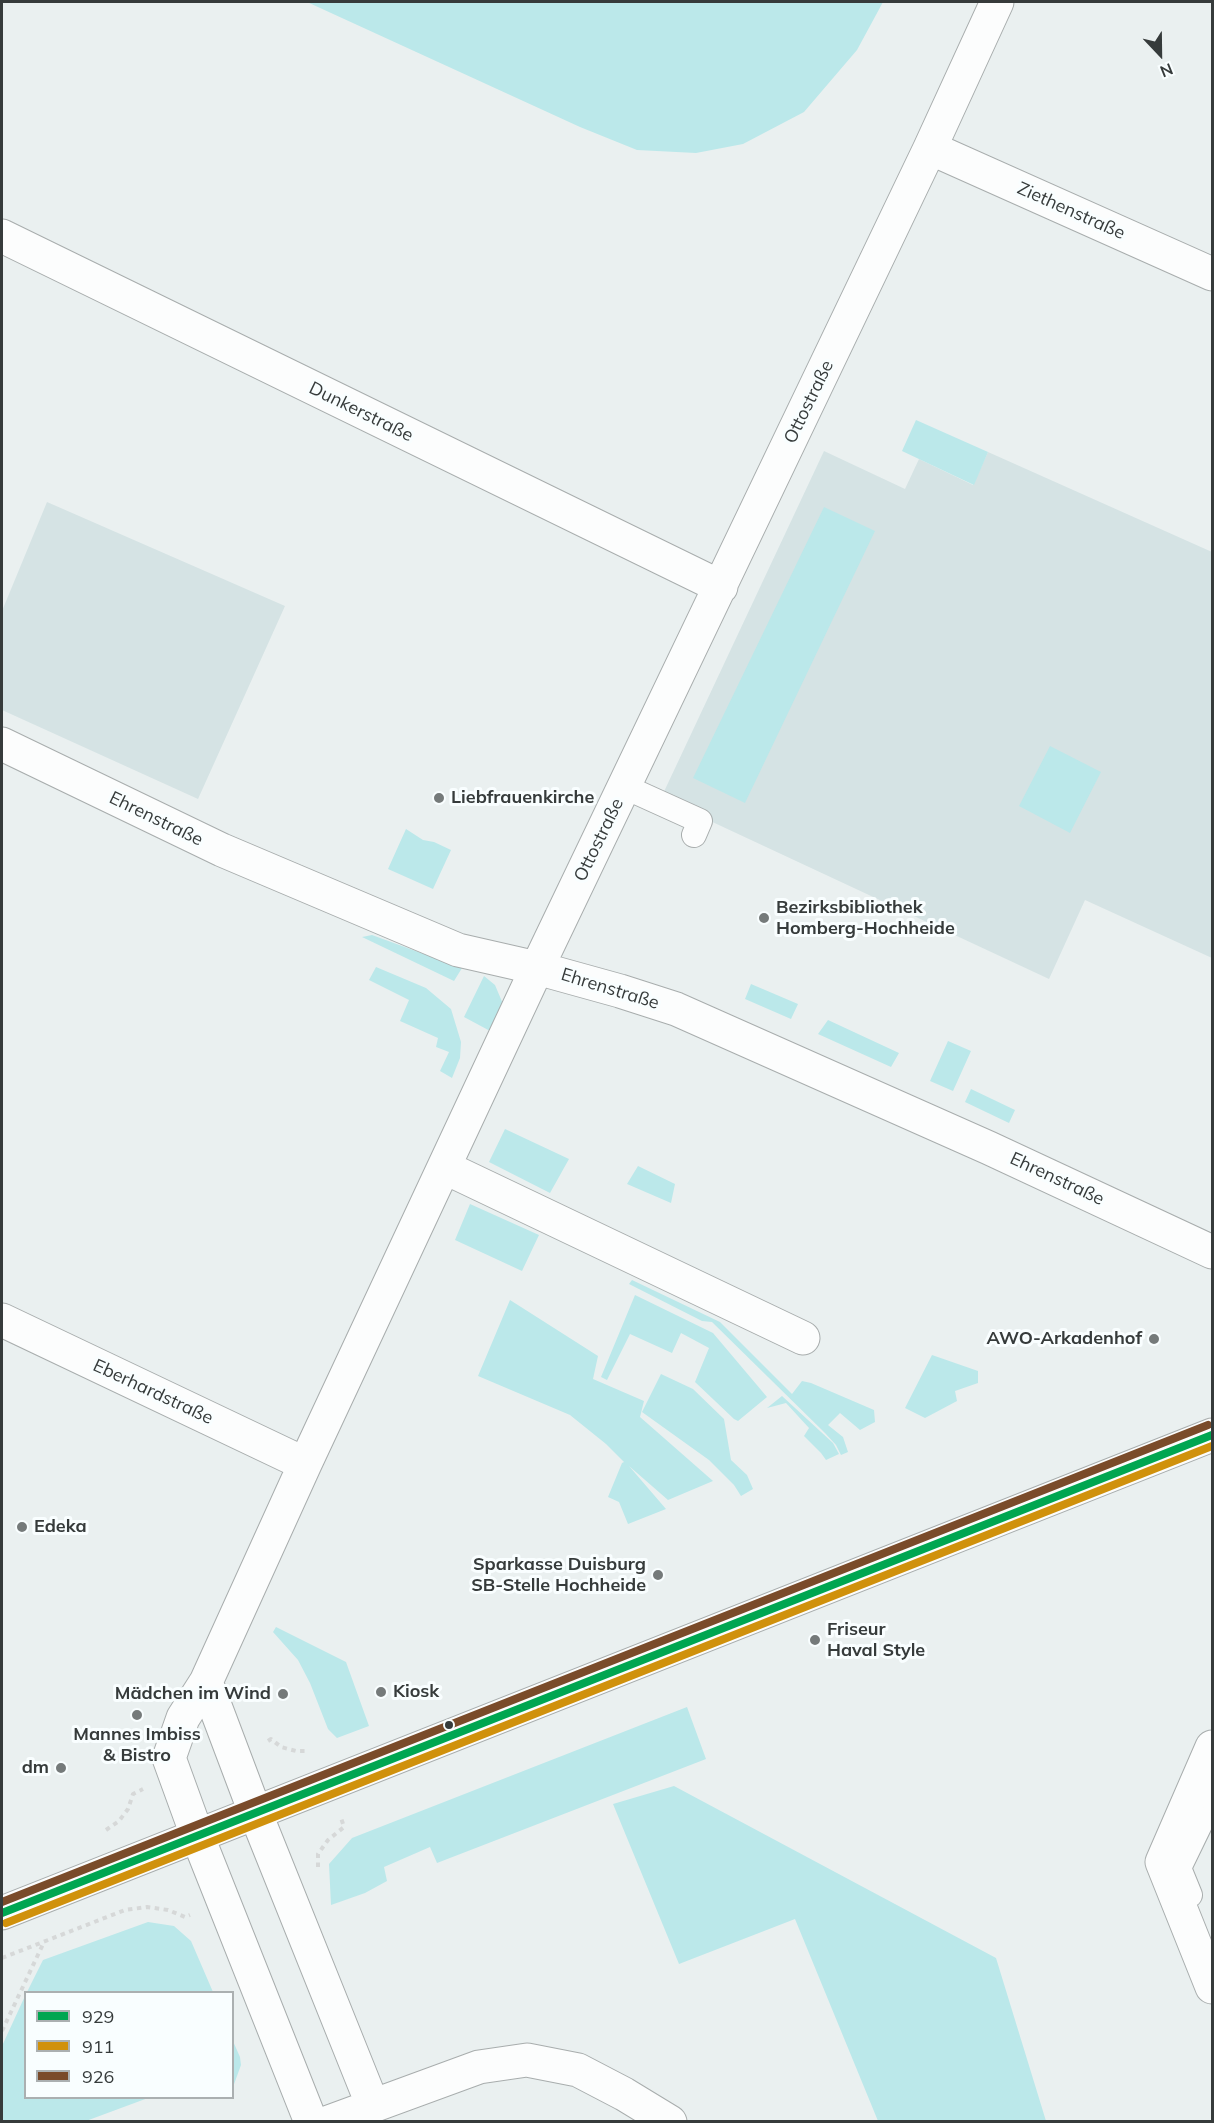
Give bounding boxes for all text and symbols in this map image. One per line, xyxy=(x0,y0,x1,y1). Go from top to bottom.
north arrow xyxy=(1130,24,1190,84)
text: N xyxy=(1157,59,1176,82)
street label: Ziethenstraße xyxy=(1014,178,1128,244)
street label: Ottostraße xyxy=(780,357,838,447)
street label: Dunkerstraße xyxy=(305,377,417,447)
street label: Ehrenstraße xyxy=(106,787,206,851)
place label: Liebfrauenkirche xyxy=(451,787,594,809)
marker: Liebfrauenkirche xyxy=(432,791,446,805)
street label: Ottostraße xyxy=(570,795,628,885)
place label: Bezirksbibliothek Homberg-Hochheide xyxy=(776,897,955,940)
marker: Bezirksbibliothek Homberg-Hochheide xyxy=(757,911,771,925)
street label: Ehrenstraße xyxy=(558,964,662,1014)
street label: Ehrenstraße xyxy=(1006,1148,1108,1210)
place label: AWO-Arkadenhof xyxy=(986,1328,1142,1350)
marker: AWO-Arkadenhof xyxy=(1147,1332,1161,1346)
street label: Eberhardstraße xyxy=(90,1355,216,1429)
place label: Edeka xyxy=(34,1516,87,1538)
marker: Edeka xyxy=(15,1520,29,1534)
place label: Sparkasse Duisburg SB-Stelle Hochheide xyxy=(471,1554,646,1596)
marker: Sparkasse Duisburg SB-Stelle Hochheide xyxy=(651,1568,665,1582)
place label: Friseur Haval Style xyxy=(827,1619,925,1662)
marker: Friseur Haval Style xyxy=(808,1633,822,1647)
place label: Kiosk xyxy=(393,1681,439,1703)
place label: Mädchen im Wind xyxy=(115,1683,271,1705)
marker: Kiosk xyxy=(374,1685,388,1699)
marker: Mädchen im Wind xyxy=(276,1687,290,1701)
marker: Mannes Imbiss & Bistro xyxy=(130,1708,144,1722)
unlabelled marker xyxy=(443,1719,455,1731)
place label: Mannes Imbiss & Bistro xyxy=(73,1724,201,1766)
place label: dm xyxy=(22,1757,49,1779)
marker: dm xyxy=(54,1761,68,1775)
legend xyxy=(24,1991,234,2099)
text: 929 xyxy=(82,2005,114,2028)
text: 911 xyxy=(82,2035,114,2058)
text: 926 xyxy=(82,2065,114,2088)

